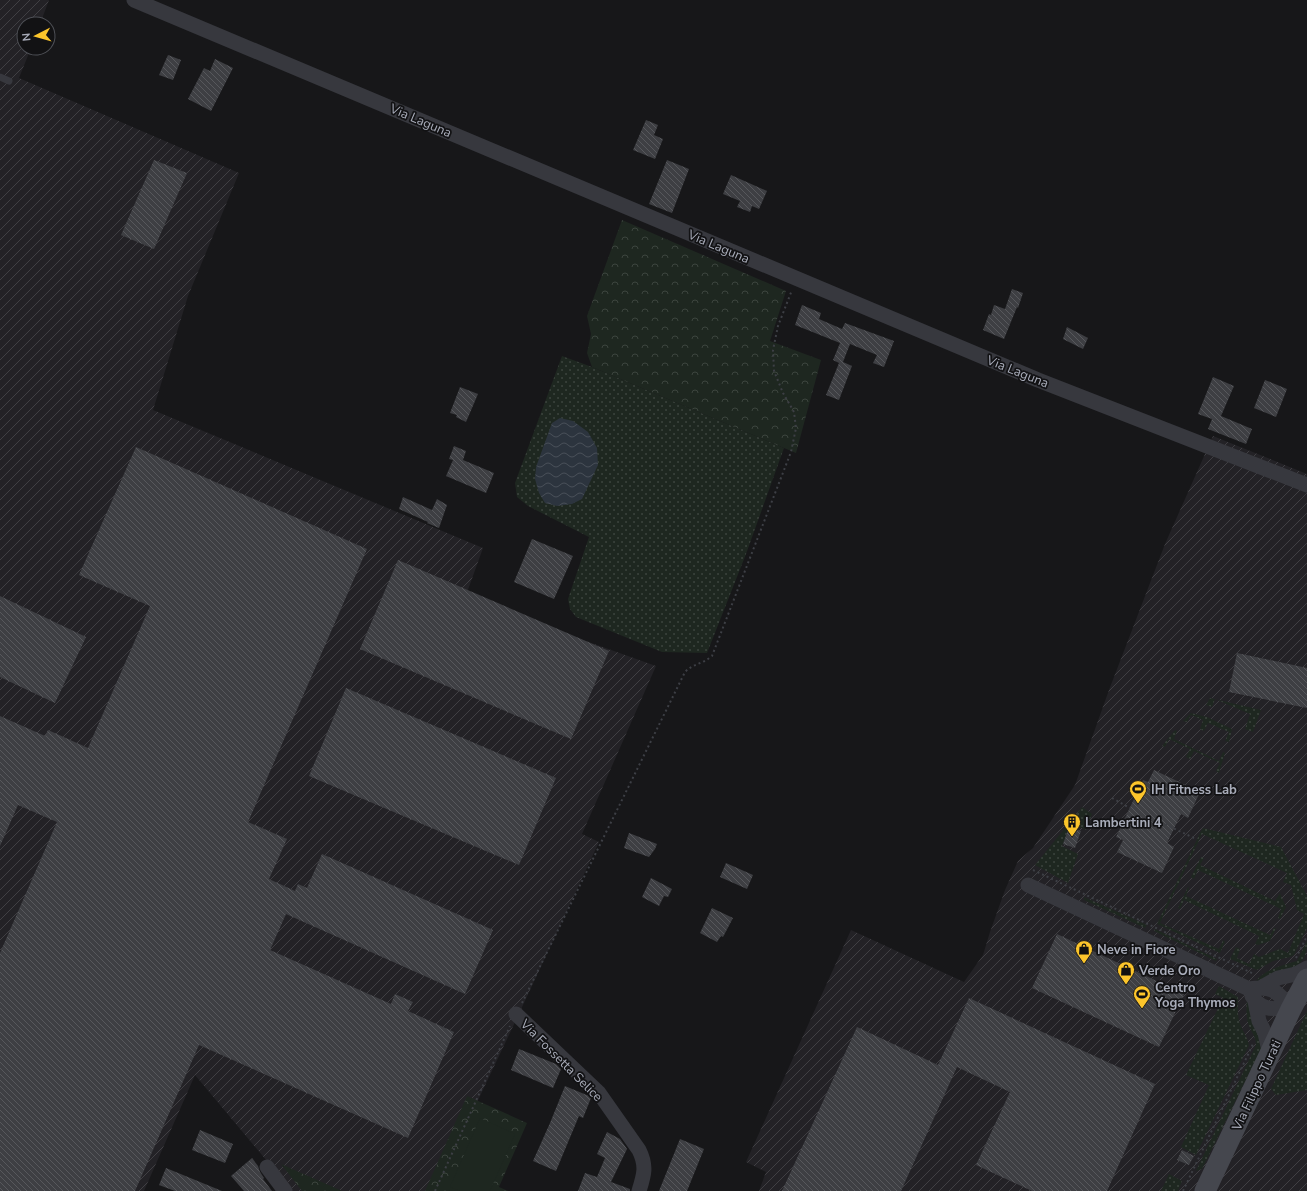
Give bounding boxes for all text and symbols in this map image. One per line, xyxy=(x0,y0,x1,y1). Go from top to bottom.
north arrow xyxy=(16,16,56,56)
text: N xyxy=(19,32,34,42)
street label: Via Laguna xyxy=(386,99,454,142)
street label: Via Laguna xyxy=(684,225,752,268)
street label: Via Laguna xyxy=(983,351,1051,393)
sports icon: IH Fitness Lab xyxy=(1128,779,1148,804)
place label: IH Fitness Lab xyxy=(1151,781,1237,799)
building icon: Lambertini 4 xyxy=(1062,812,1082,837)
place label: Lambertini 4 xyxy=(1085,814,1162,832)
shop icon: Neve in Fiore xyxy=(1074,939,1094,964)
place label: Neve in Fiore xyxy=(1097,941,1176,959)
shop icon: Verde Oro xyxy=(1116,960,1136,985)
place label: Verde Oro xyxy=(1138,962,1201,980)
place label: Centro Yoga Thymos xyxy=(1154,979,1236,1012)
sports icon: Centro Yoga Thymos xyxy=(1132,984,1152,1009)
street label: Via Fossetta Selice xyxy=(516,1015,606,1106)
street label: Via Filippo Turati xyxy=(1228,1037,1286,1135)

